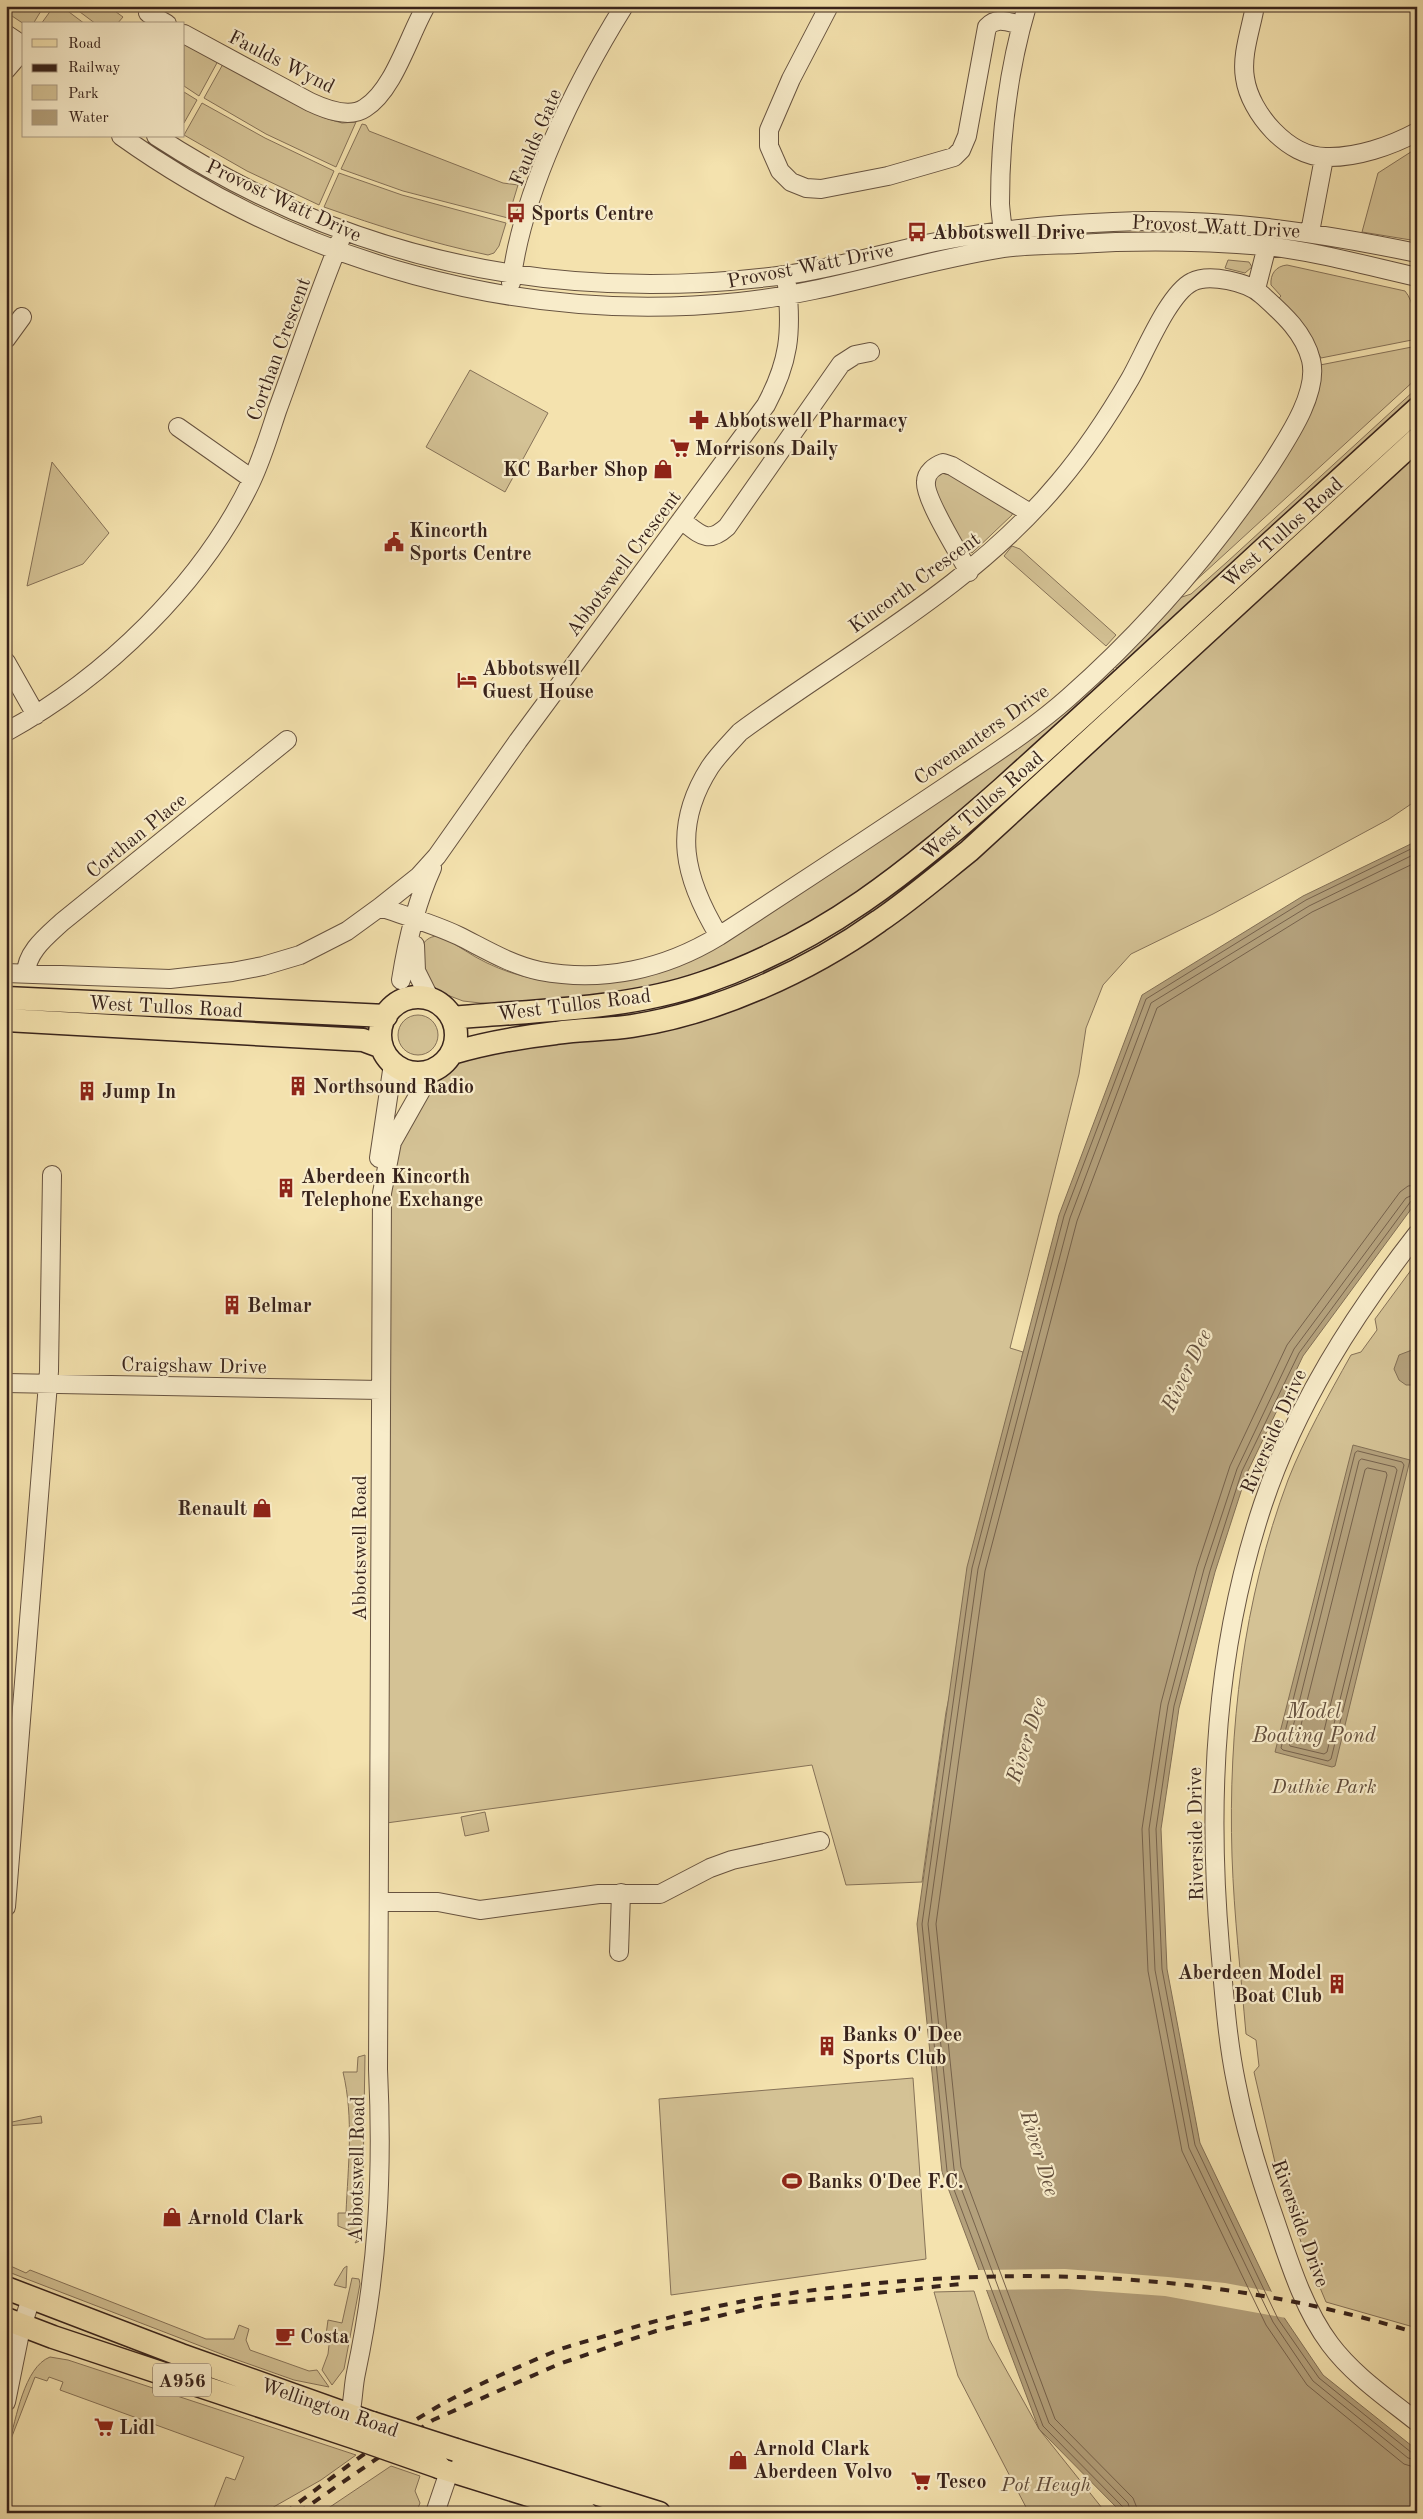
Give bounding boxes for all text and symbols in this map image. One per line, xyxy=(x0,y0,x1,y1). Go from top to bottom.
legend xyxy=(22,22,185,138)
street label: Faulds Wynd xyxy=(225,28,337,98)
text: Road xyxy=(68,37,102,52)
text: Railway xyxy=(68,61,121,76)
street label: Faulds Gate xyxy=(507,86,566,189)
text: Park xyxy=(68,87,99,102)
text: Water xyxy=(68,111,109,126)
street label: Provost Watt Drive xyxy=(202,157,364,247)
bus stop icon: Sports Centre xyxy=(505,202,527,224)
place label: Sports Centre xyxy=(531,205,654,225)
street label: Provost Watt Drive xyxy=(1131,214,1301,242)
bus stop icon: Abbotswell Drive xyxy=(906,221,928,243)
place label: Abbotswell Drive xyxy=(932,224,1085,244)
street label: Provost Watt Drive xyxy=(726,241,895,293)
street label: Corthan Crescent xyxy=(245,275,315,424)
pharmacy icon: Abbotswell Pharmacy xyxy=(688,409,710,431)
place label: Abbotswell Pharmacy xyxy=(714,412,908,432)
supermarket icon: Morrisons Daily xyxy=(669,437,691,459)
place label: Morrisons Daily xyxy=(695,440,839,460)
shop icon: KC Barber Shop xyxy=(652,458,674,480)
place label: KC Barber Shop xyxy=(503,461,648,481)
street label: West Tullos Road xyxy=(1219,474,1347,593)
street label: Abbotswell Crescent xyxy=(563,488,686,641)
place label: Kincorth Sports Centre xyxy=(409,522,532,565)
street label: Kincorth Crescent xyxy=(846,529,984,638)
public building icon: Kincorth Sports Centre xyxy=(383,531,405,553)
place label: Abbotswell Guest House xyxy=(482,660,594,703)
hotel icon: Abbotswell Guest House xyxy=(456,669,478,691)
street label: Covenanters Drive xyxy=(911,682,1053,790)
street label: West Tullos Road xyxy=(918,748,1048,865)
street label: Corthan Place xyxy=(83,790,191,883)
street label: West Tullos Road xyxy=(496,987,652,1025)
street label: West Tullos Road xyxy=(88,994,244,1022)
building icon: Northsound Radio xyxy=(287,1075,309,1097)
place label: Northsound Radio xyxy=(313,1078,474,1098)
building icon: Jump In xyxy=(76,1080,98,1102)
place label: Jump In xyxy=(102,1083,176,1103)
place label: Aberdeen Kincorth Telephone Exchange xyxy=(301,1168,483,1211)
building icon: Aberdeen Kincorth Telephone Exchange xyxy=(275,1177,297,1199)
building icon: Belmar xyxy=(221,1294,243,1316)
place label: Belmar xyxy=(247,1297,312,1317)
water label: River Dee xyxy=(1158,1326,1216,1416)
street label: Craigshaw Drive xyxy=(121,1356,267,1378)
street label: Riverside Drive xyxy=(1238,1366,1311,1497)
street label: Abbotswell Road xyxy=(351,1475,371,1621)
shop icon: Renault xyxy=(251,1497,273,1519)
place label: Renault xyxy=(177,1500,247,1520)
water label: River Dee xyxy=(1003,1695,1051,1787)
water label: Model Boating Pond xyxy=(1251,1702,1377,1747)
street label: Riverside Drive xyxy=(1186,1767,1208,1901)
park label: Duthie Park xyxy=(1271,1778,1377,1798)
place label: Aberdeen Model Boat Club xyxy=(1178,1964,1322,2007)
building icon: Aberdeen Model Boat Club xyxy=(1326,1973,1348,1995)
place label: Banks O' Dee Sports Club xyxy=(842,2026,962,2069)
building icon: Banks O' Dee Sports Club xyxy=(816,2035,838,2057)
street label: Abbotswell Road xyxy=(347,2096,369,2242)
water label: River Dee xyxy=(1015,2107,1062,2199)
street label: Riverside Drive xyxy=(1267,2157,1331,2290)
sports icon: Banks O'Dee F.C. xyxy=(781,2170,803,2192)
place label: Banks O'Dee F.C. xyxy=(807,2173,963,2193)
shop icon: Arnold Clark xyxy=(161,2206,183,2228)
place label: Arnold Clark xyxy=(187,2209,304,2229)
cafe icon: Costa xyxy=(274,2325,296,2347)
place label: Costa xyxy=(300,2328,349,2348)
road number: A956 xyxy=(153,2364,211,2396)
street label: Wellington Road xyxy=(258,2376,401,2442)
supermarket icon: Lidl xyxy=(93,2416,115,2438)
place label: Lidl xyxy=(119,2419,155,2439)
place label: Arnold Clark Aberdeen Volvo xyxy=(753,2440,892,2483)
shop icon: Arnold Clark Aberdeen Volvo xyxy=(727,2449,749,2471)
supermarket icon: Tesco xyxy=(910,2470,932,2492)
place label: Tesco xyxy=(936,2473,987,2493)
park label: Pot Heugh xyxy=(1000,2476,1091,2496)

